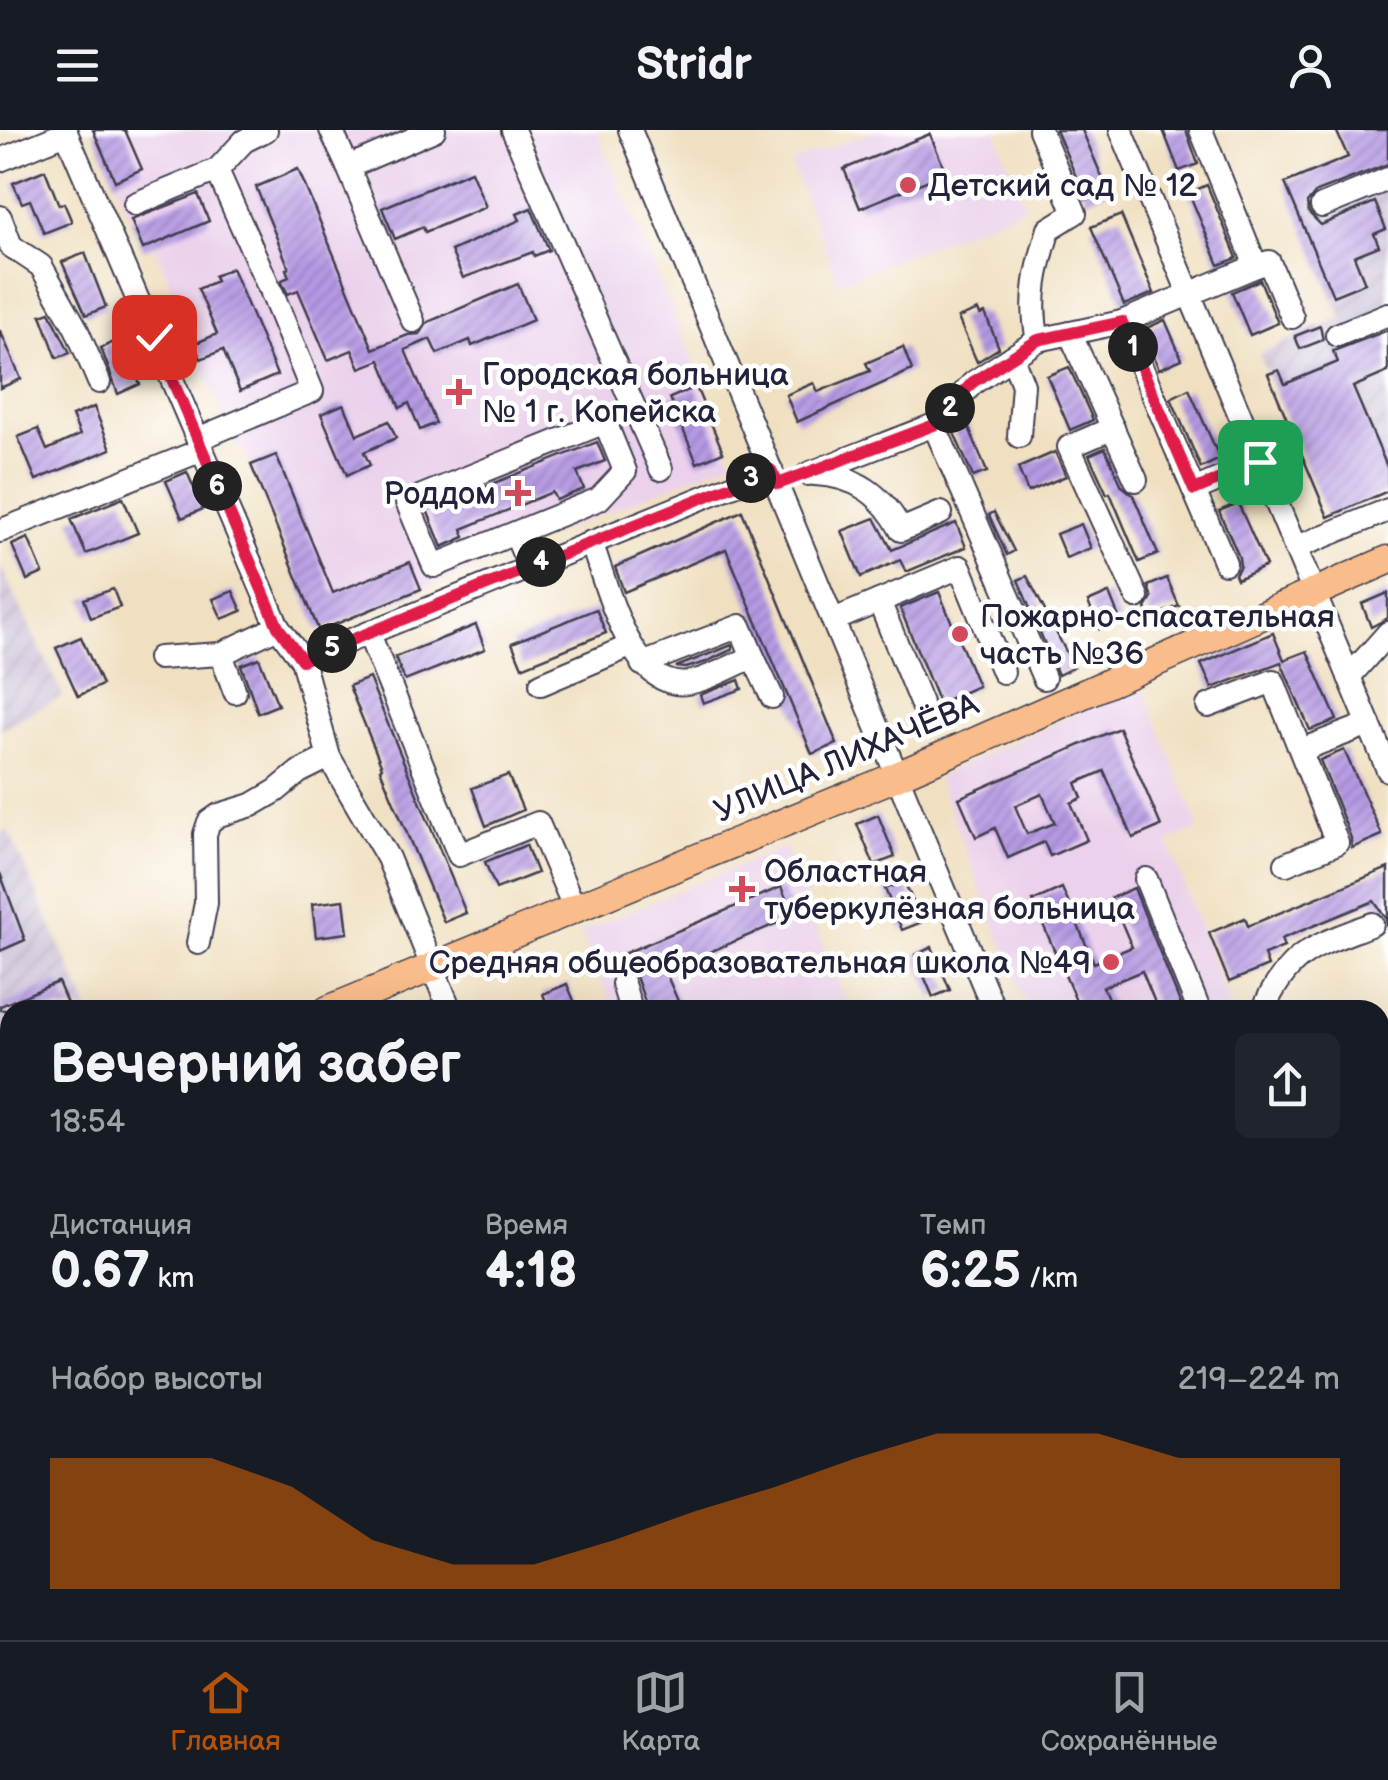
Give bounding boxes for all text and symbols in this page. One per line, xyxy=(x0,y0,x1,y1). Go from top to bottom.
icon: menu xyxy=(50,38,105,93)
text: Stridr xyxy=(636,38,752,93)
icon: person xyxy=(1283,38,1338,93)
place label: Детский сад № 12 xyxy=(928,167,1197,206)
marker: Детский сад № 12 xyxy=(897,174,919,196)
pin xyxy=(112,295,197,380)
icon: check xyxy=(127,310,182,365)
pin: 1 xyxy=(1108,322,1158,372)
text: 1 xyxy=(1127,330,1139,363)
place label: Городская больница № 1 г. Копейска xyxy=(482,356,789,432)
marker: Городская больница № 1 г. Копейска xyxy=(446,379,472,405)
pin: 2 xyxy=(925,383,975,433)
text: 2 xyxy=(942,391,958,424)
pin xyxy=(1218,420,1303,505)
icon: arrive xyxy=(1233,435,1288,490)
pin: 3 xyxy=(726,453,776,503)
pin: 6 xyxy=(192,461,242,511)
text: 3 xyxy=(743,461,759,494)
text: 6 xyxy=(209,469,225,502)
place label: Роддом xyxy=(383,475,496,514)
marker: Роддом xyxy=(505,480,531,506)
pin: 4 xyxy=(516,537,566,587)
text: 4 xyxy=(533,545,549,578)
place label: Пожарно-спасательная часть №36 xyxy=(980,598,1335,674)
pin: 5 xyxy=(307,623,357,673)
marker: Пожарно-спасательная часть №36 xyxy=(949,623,971,645)
text: 5 xyxy=(324,631,340,664)
street label: УЛИЦА ЛИХАЧЁВА xyxy=(709,685,985,832)
place label: Областная туберкулёзная больница xyxy=(764,853,1135,929)
marker: Областная туберкулёзная больница xyxy=(729,876,755,902)
place label: Средняя общеобразовательная школа №49 xyxy=(429,944,1091,983)
marker: Средняя общеобразовательная школа №49 xyxy=(1100,951,1122,973)
text: Вечерний забег xyxy=(50,1032,461,1099)
button: share xyxy=(1235,1033,1340,1138)
text: 18:54 xyxy=(50,1103,125,1142)
text: Дистанция xyxy=(50,1209,192,1242)
text: Время xyxy=(485,1209,568,1242)
text: Темп xyxy=(920,1209,987,1242)
text: 0.67 xyxy=(50,1242,150,1302)
text: 4:18 xyxy=(485,1242,578,1302)
text: 6:25 xyxy=(920,1242,1021,1302)
text: km xyxy=(150,1262,195,1295)
text: /km xyxy=(1021,1262,1078,1295)
text: Набор высоты xyxy=(50,1360,263,1399)
text: 219–224 m xyxy=(1178,1360,1340,1399)
tab: Главная xyxy=(170,1665,281,1758)
tab: Карта xyxy=(621,1665,700,1758)
tab: Сохранённые xyxy=(1041,1665,1218,1758)

